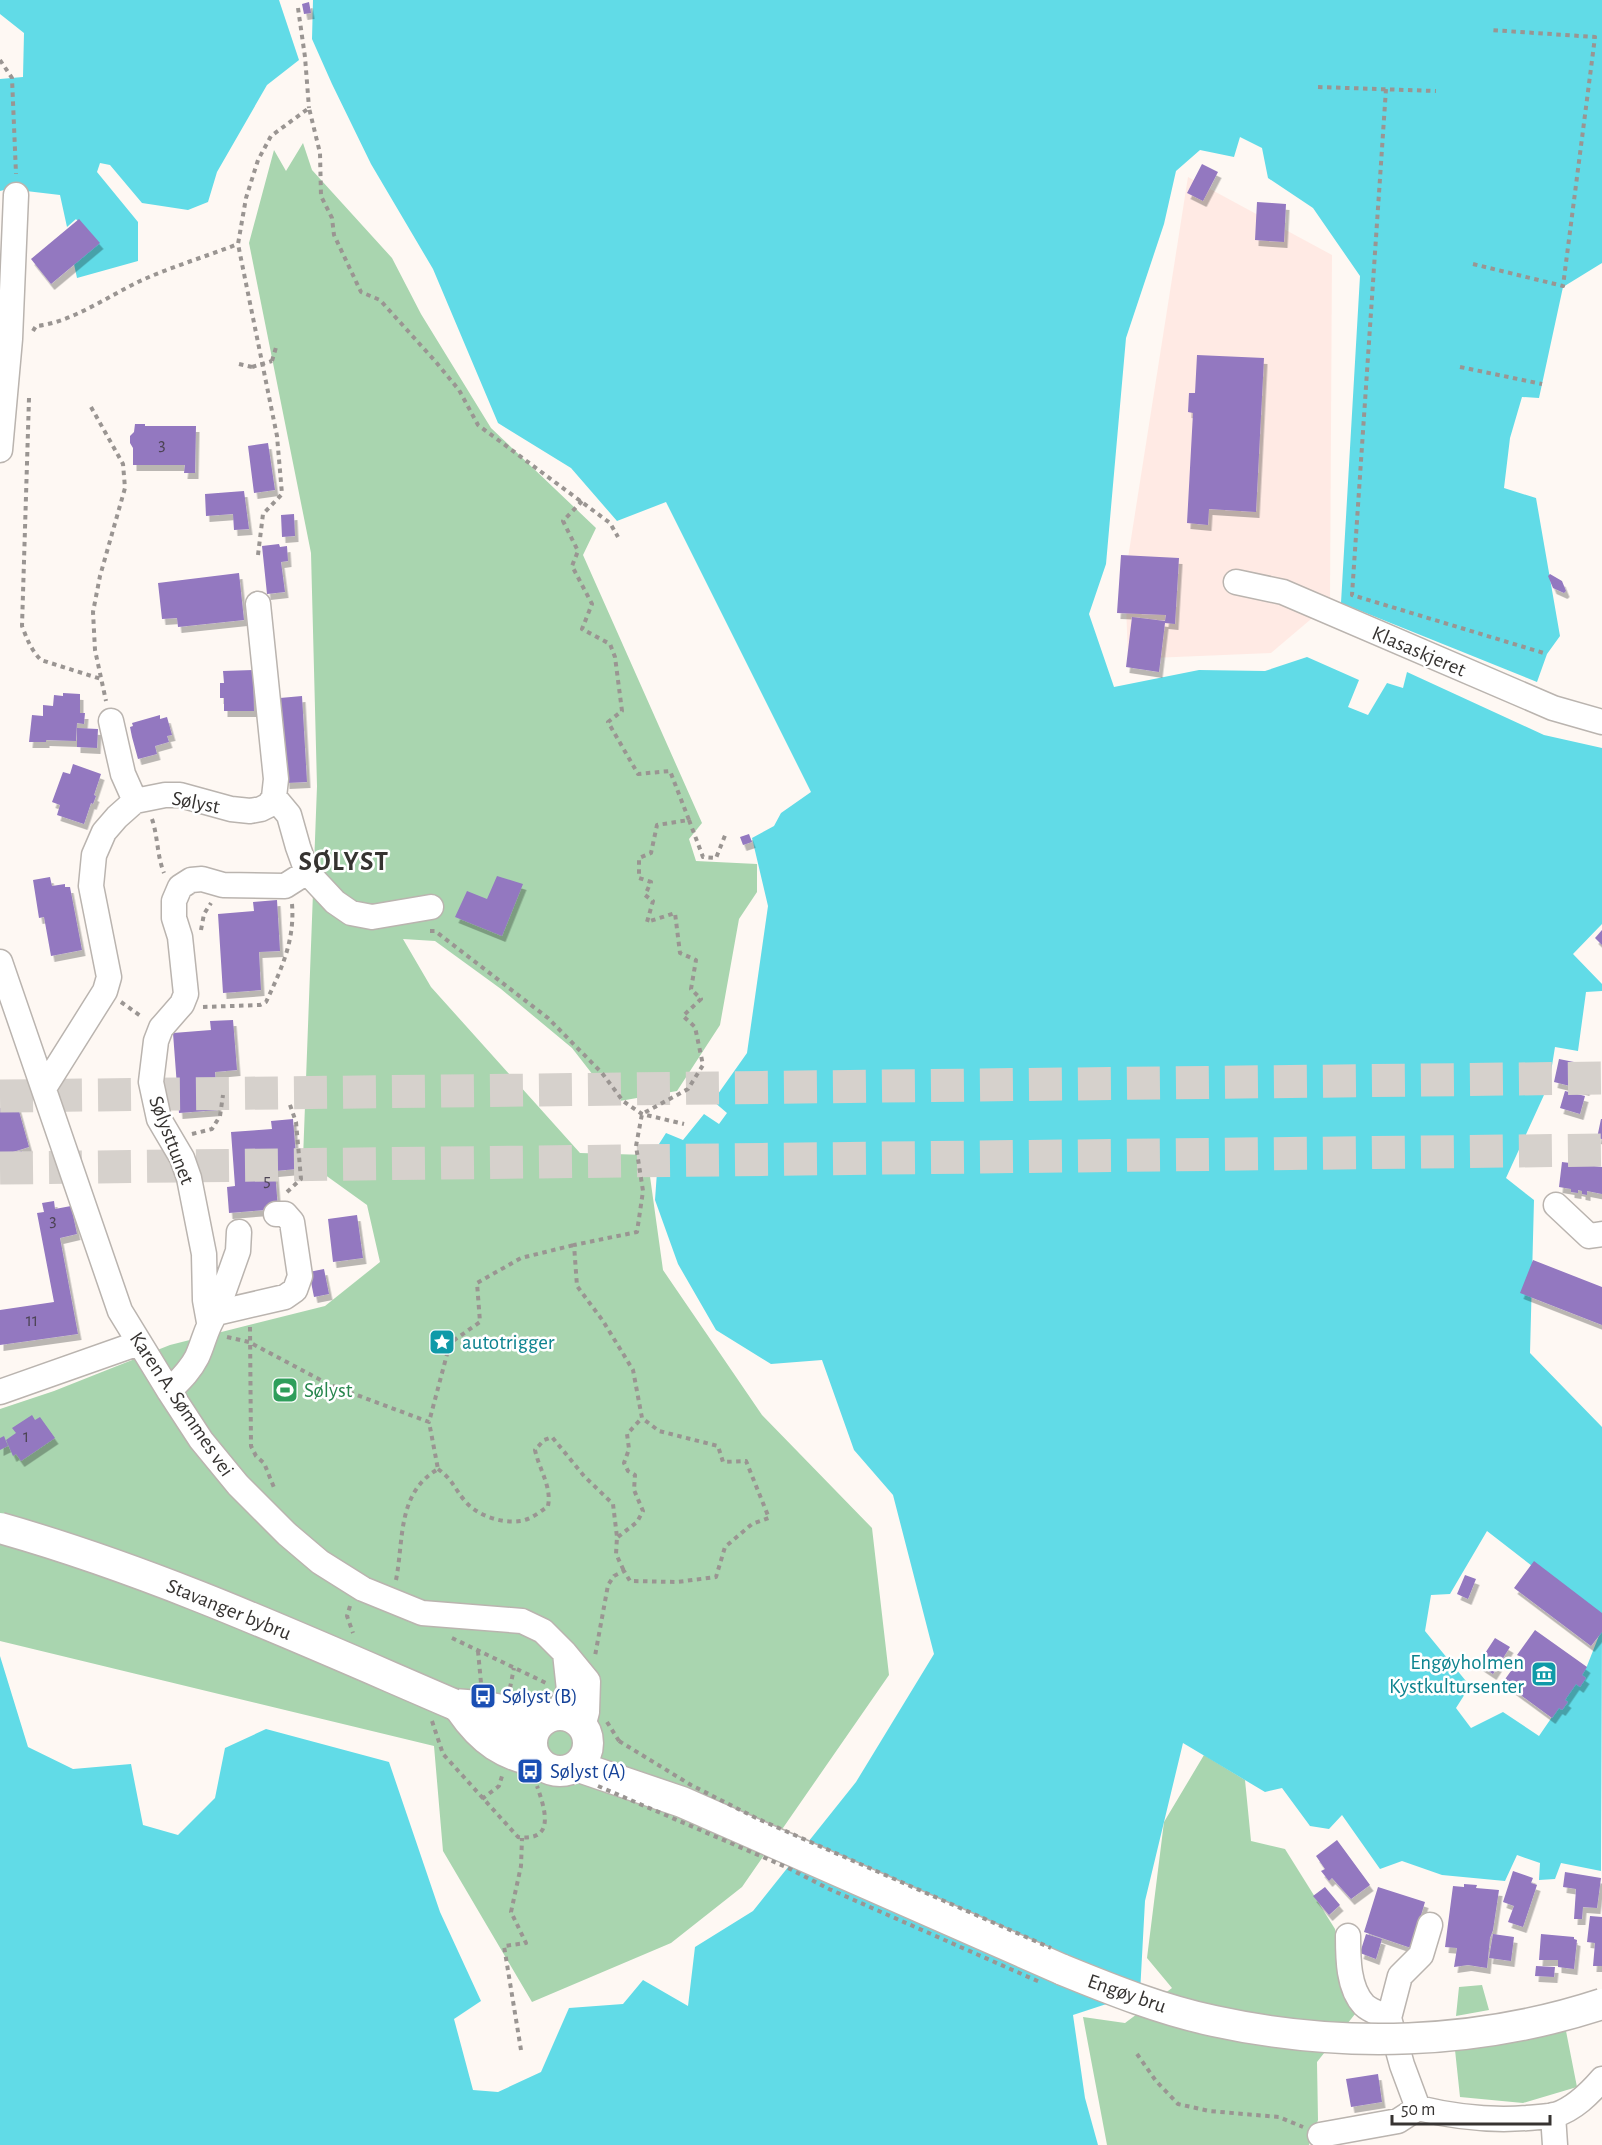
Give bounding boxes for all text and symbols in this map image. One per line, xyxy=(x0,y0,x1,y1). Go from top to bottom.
house number: 3 xyxy=(158,436,166,454)
street label: Klasaskjeret xyxy=(1369,622,1469,681)
street label: Sølyst xyxy=(170,788,222,817)
district label: SØLYST xyxy=(298,848,390,875)
street label: Sølysttunet xyxy=(145,1093,198,1188)
house number: 5 xyxy=(263,1172,271,1190)
house number: 3 xyxy=(49,1212,57,1230)
house number: 11 xyxy=(26,1312,38,1330)
place icon: autotrigger xyxy=(427,1327,457,1357)
street label: Karen A. Sømmes vei xyxy=(126,1328,238,1480)
place label: autotrigger xyxy=(462,1332,555,1353)
sports icon: Sølyst xyxy=(270,1375,300,1405)
place label: Sølyst xyxy=(304,1380,353,1401)
house number: 1 xyxy=(23,1428,29,1446)
street label: Stavanger bybru xyxy=(163,1575,294,1644)
place label: Engøyholmen Kystkultursenter xyxy=(1389,1652,1524,1697)
museum icon: Engøyholmen Kystkultursenter xyxy=(1529,1659,1559,1689)
bus stop icon: Sølyst (B) xyxy=(468,1681,498,1711)
place label: Sølyst (B) xyxy=(502,1686,578,1707)
bus stop icon: Sølyst (A) xyxy=(515,1756,545,1786)
place label: Sølyst (A) xyxy=(550,1761,626,1782)
street label: Engøy bru xyxy=(1085,1970,1169,2017)
scale bar xyxy=(1392,2088,1550,2126)
text: 50 m xyxy=(1401,2101,1435,2119)

